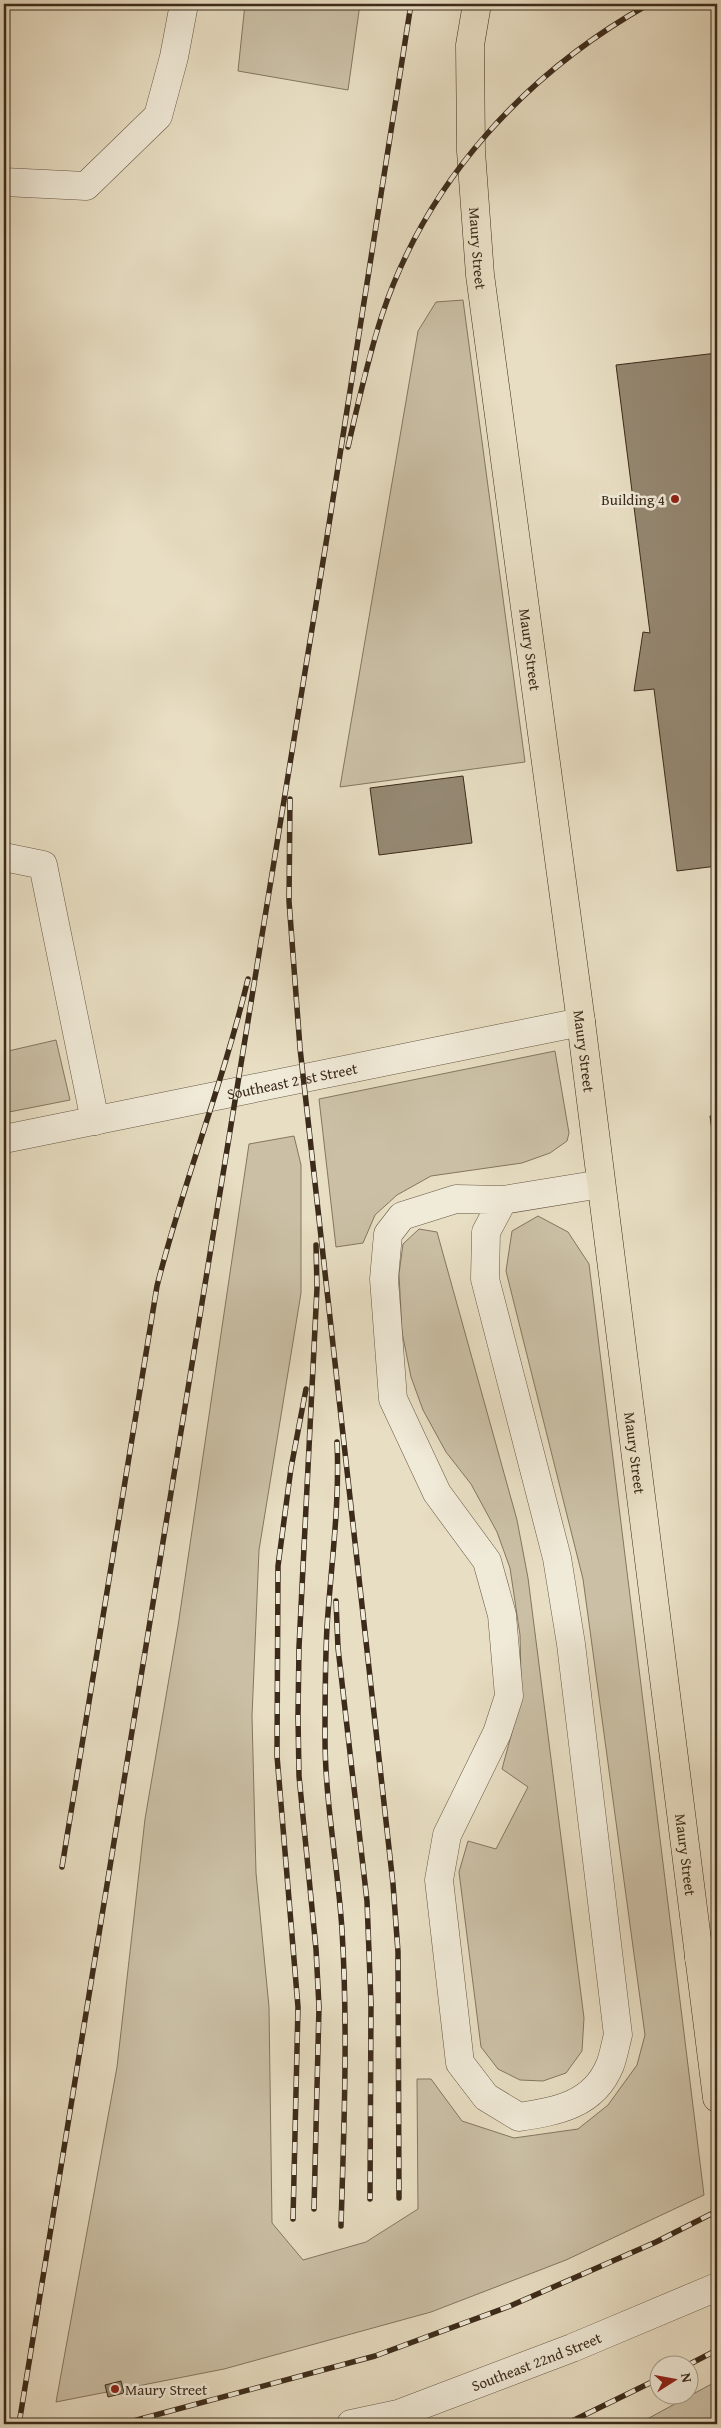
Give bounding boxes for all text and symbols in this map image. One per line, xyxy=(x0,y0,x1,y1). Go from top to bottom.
street label: Maury Street xyxy=(465,206,492,291)
place label: Building 4 xyxy=(601,489,665,510)
marker: Building 4 xyxy=(669,493,681,505)
street label: Maury Street xyxy=(515,607,547,693)
street label: Maury Street xyxy=(569,1009,600,1094)
street label: Southeast 21st Street xyxy=(225,1057,360,1104)
street label: Maury Street xyxy=(620,1411,651,1496)
street label: Maury Street xyxy=(671,1812,702,1898)
street label: Southeast 22nd Street xyxy=(468,2326,605,2396)
north arrow xyxy=(648,2356,698,2406)
text: N xyxy=(676,2371,698,2385)
place label: Maury Street xyxy=(125,2379,208,2400)
marker: Maury Street xyxy=(109,2383,121,2395)

